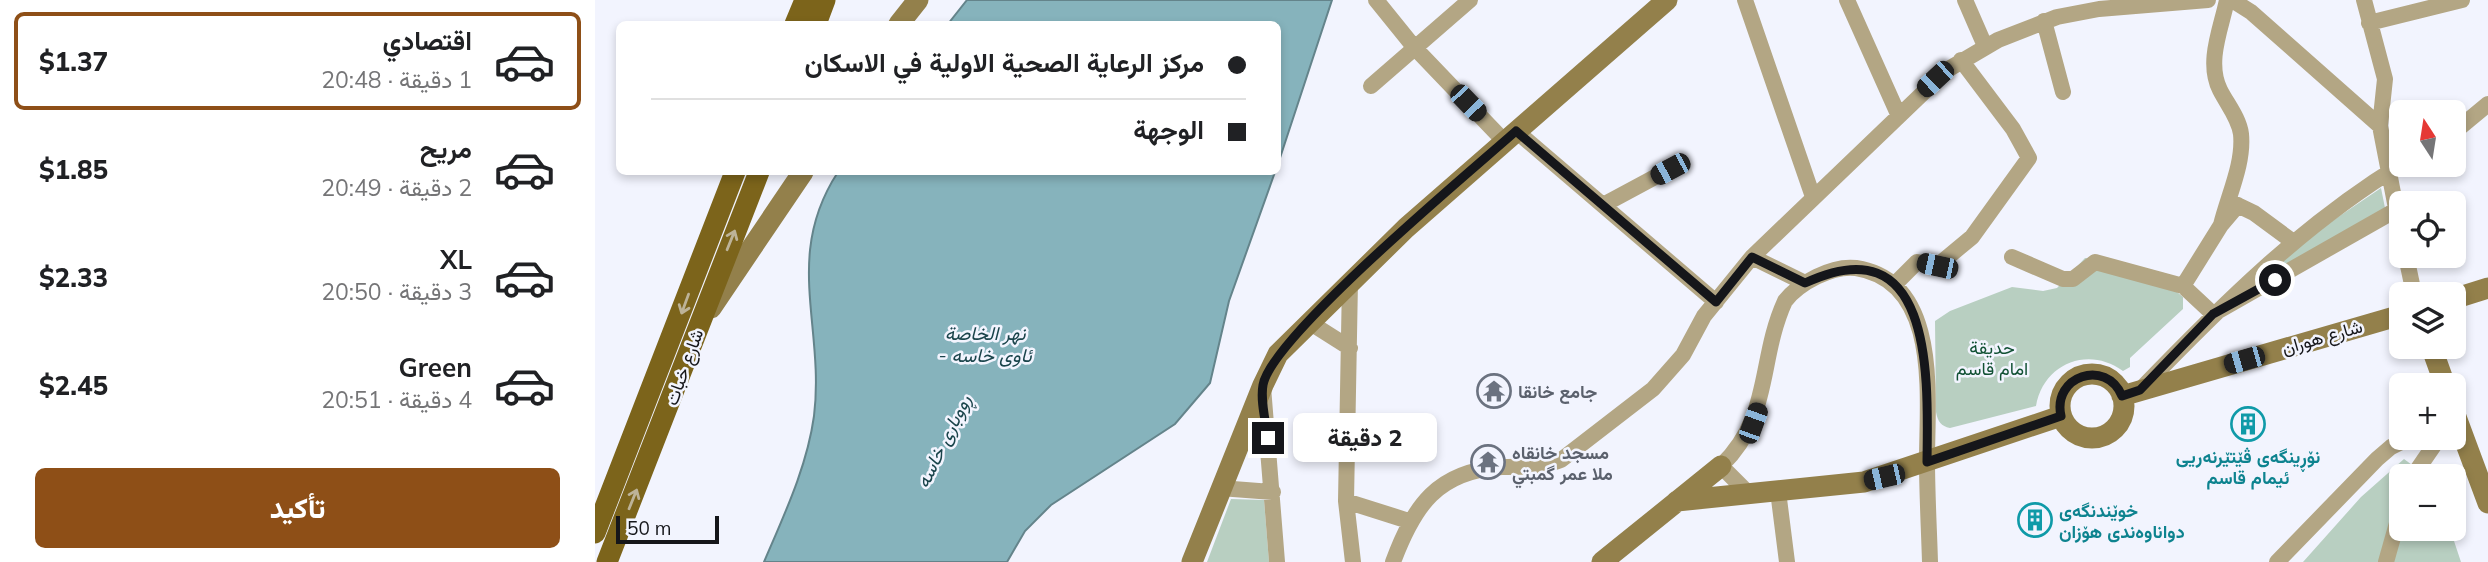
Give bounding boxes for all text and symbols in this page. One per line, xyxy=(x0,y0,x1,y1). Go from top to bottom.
text: اقتصادي xyxy=(383,24,472,57)
icon: car xyxy=(493,30,556,93)
text: $1.37 xyxy=(39,45,108,78)
text: مركز الرعاية الصحية الاولية في الاسكان xyxy=(804,46,1204,79)
car xyxy=(1913,57,1958,101)
text: 1 دقيقة · 20:48 xyxy=(321,65,472,94)
car xyxy=(1446,81,1491,125)
north arrow xyxy=(2389,100,2466,177)
map controls xyxy=(2389,100,2466,541)
text: الوجهة xyxy=(1133,113,1204,146)
text: مريح xyxy=(420,132,472,165)
icon: car xyxy=(493,138,556,201)
car xyxy=(1647,150,1694,188)
text: $1.85 xyxy=(39,153,108,186)
text: 2 دقيقة · 20:49 xyxy=(321,173,472,202)
button: locate xyxy=(2389,191,2466,268)
one-way arrow xyxy=(726,230,739,252)
text: XL xyxy=(440,243,472,276)
icon: car xyxy=(493,246,556,309)
car xyxy=(1915,251,1960,281)
text: $2.33 xyxy=(39,261,108,294)
route start xyxy=(2259,264,2291,296)
text: 3 دقيقة · 20:50 xyxy=(321,277,472,306)
button: layers xyxy=(2389,282,2466,359)
one-way arrow xyxy=(678,292,690,314)
street label: شارع هوران xyxy=(2279,315,2365,360)
water label: نهر الخاصة - ئاوی خاسە xyxy=(938,321,1034,367)
street label: شارع خبات xyxy=(660,326,709,409)
park label: حديقة امام قاسم xyxy=(1956,336,2028,381)
car xyxy=(2221,344,2268,376)
text: Green xyxy=(399,351,472,384)
icon: car xyxy=(493,354,556,417)
text: $2.45 xyxy=(39,369,108,402)
temple icon: جامع خانقا xyxy=(1475,372,1513,410)
button: + xyxy=(2389,373,2466,450)
place label: جامع خانقا xyxy=(1518,380,1597,404)
text: 4 دقيقة · 20:51 xyxy=(321,385,472,414)
water label: ڕووباری خاسە xyxy=(910,390,980,493)
car xyxy=(1736,400,1771,446)
building icon: نۆڕینگەی ڤێتێرنەریی ئیمام قاسم xyxy=(2229,405,2267,443)
callout: 2 دقيقة xyxy=(1293,414,1436,462)
route end xyxy=(1252,422,1284,454)
text: 2 دقيقة xyxy=(1328,423,1402,452)
place label: مسجد خانقاه ملا عمر گمبتي xyxy=(1512,441,1613,489)
temple icon: مسجد خانقاه ملا عمر گمبتي xyxy=(1469,443,1507,481)
place label: نۆڕینگەی ڤێتێرنەریی ئیمام قاسم xyxy=(2176,445,2320,490)
car xyxy=(1862,462,1907,492)
button: − xyxy=(2389,464,2466,541)
button: تأكيد xyxy=(35,468,560,548)
one-way arrow xyxy=(627,488,640,510)
place label: خوێندنگەی دواناوەندی هۆزان xyxy=(2059,499,2185,543)
building icon: خوێندنگەی دواناوەندی هۆزان xyxy=(2016,501,2054,539)
scale bar xyxy=(616,513,719,545)
text: 50 m xyxy=(627,516,671,540)

